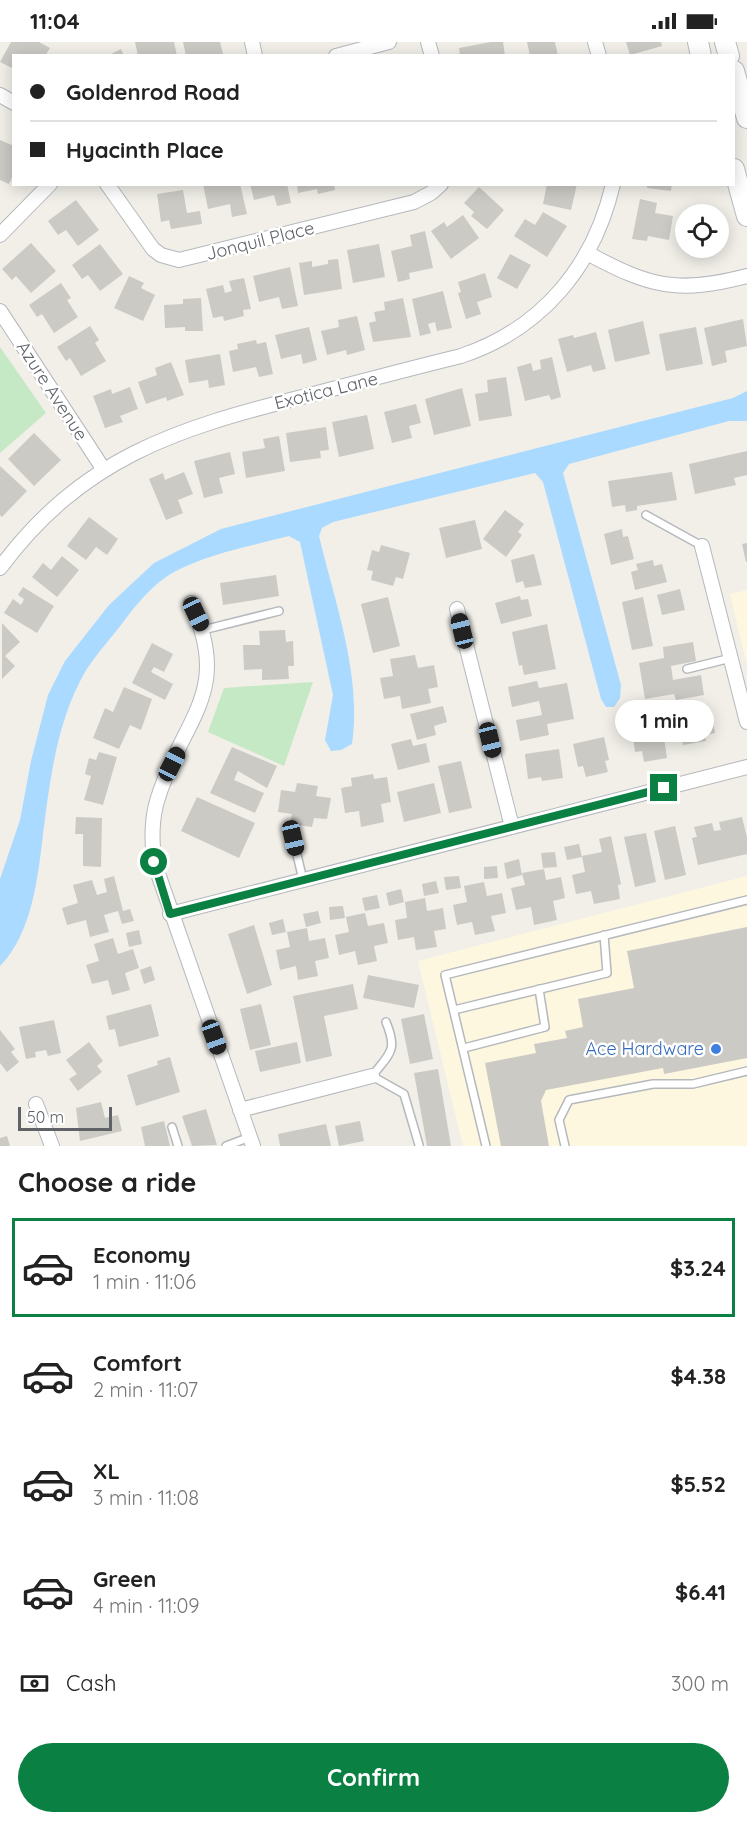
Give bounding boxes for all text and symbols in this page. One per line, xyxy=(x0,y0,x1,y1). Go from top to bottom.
text: 11:04 xyxy=(30,7,80,35)
text: Goldenrod Road xyxy=(66,78,240,106)
text: Hyacinth Place xyxy=(66,136,224,164)
map controls xyxy=(675,204,729,258)
button: locate xyxy=(675,204,729,258)
street label: Jonquil Place xyxy=(203,216,316,265)
street label: Azure Avenue xyxy=(12,337,93,445)
street label: Exotica Lane xyxy=(272,367,380,414)
car xyxy=(180,594,212,634)
car xyxy=(449,611,475,651)
callout: 1 min xyxy=(614,701,714,743)
text: 1 min xyxy=(640,708,689,733)
car xyxy=(477,720,503,760)
car xyxy=(156,744,188,784)
route end xyxy=(650,774,677,801)
car xyxy=(280,818,306,858)
route start xyxy=(140,848,167,875)
car xyxy=(199,1017,229,1057)
place label: Ace Hardware xyxy=(585,1037,704,1060)
marker: Ace Hardware xyxy=(709,1042,723,1056)
scale bar xyxy=(18,1104,112,1132)
text: 50 m xyxy=(27,1107,64,1127)
text: Choose a ride xyxy=(18,1165,196,1199)
icon: car xyxy=(21,1241,75,1295)
text: Economy xyxy=(93,1241,191,1269)
text: $3.24 xyxy=(670,1254,726,1282)
text: 1 min · 11:06 xyxy=(93,1269,196,1294)
icon: car xyxy=(21,1349,75,1403)
text: Comfort xyxy=(93,1349,182,1377)
text: $4.38 xyxy=(671,1362,726,1390)
text: 2 min · 11:07 xyxy=(93,1377,198,1402)
icon: car xyxy=(21,1457,75,1511)
text: XL xyxy=(93,1457,120,1485)
text: $5.52 xyxy=(670,1470,726,1498)
text: 3 min · 11:08 xyxy=(93,1485,199,1510)
icon: car xyxy=(21,1565,75,1619)
text: Green xyxy=(93,1565,156,1593)
text: $6.41 xyxy=(675,1578,726,1606)
text: 4 min · 11:09 xyxy=(93,1593,200,1618)
icon: cash xyxy=(18,1667,51,1700)
text: Cash xyxy=(66,1669,117,1697)
text: 300 m xyxy=(671,1671,729,1696)
button: Confirm xyxy=(18,1743,729,1812)

